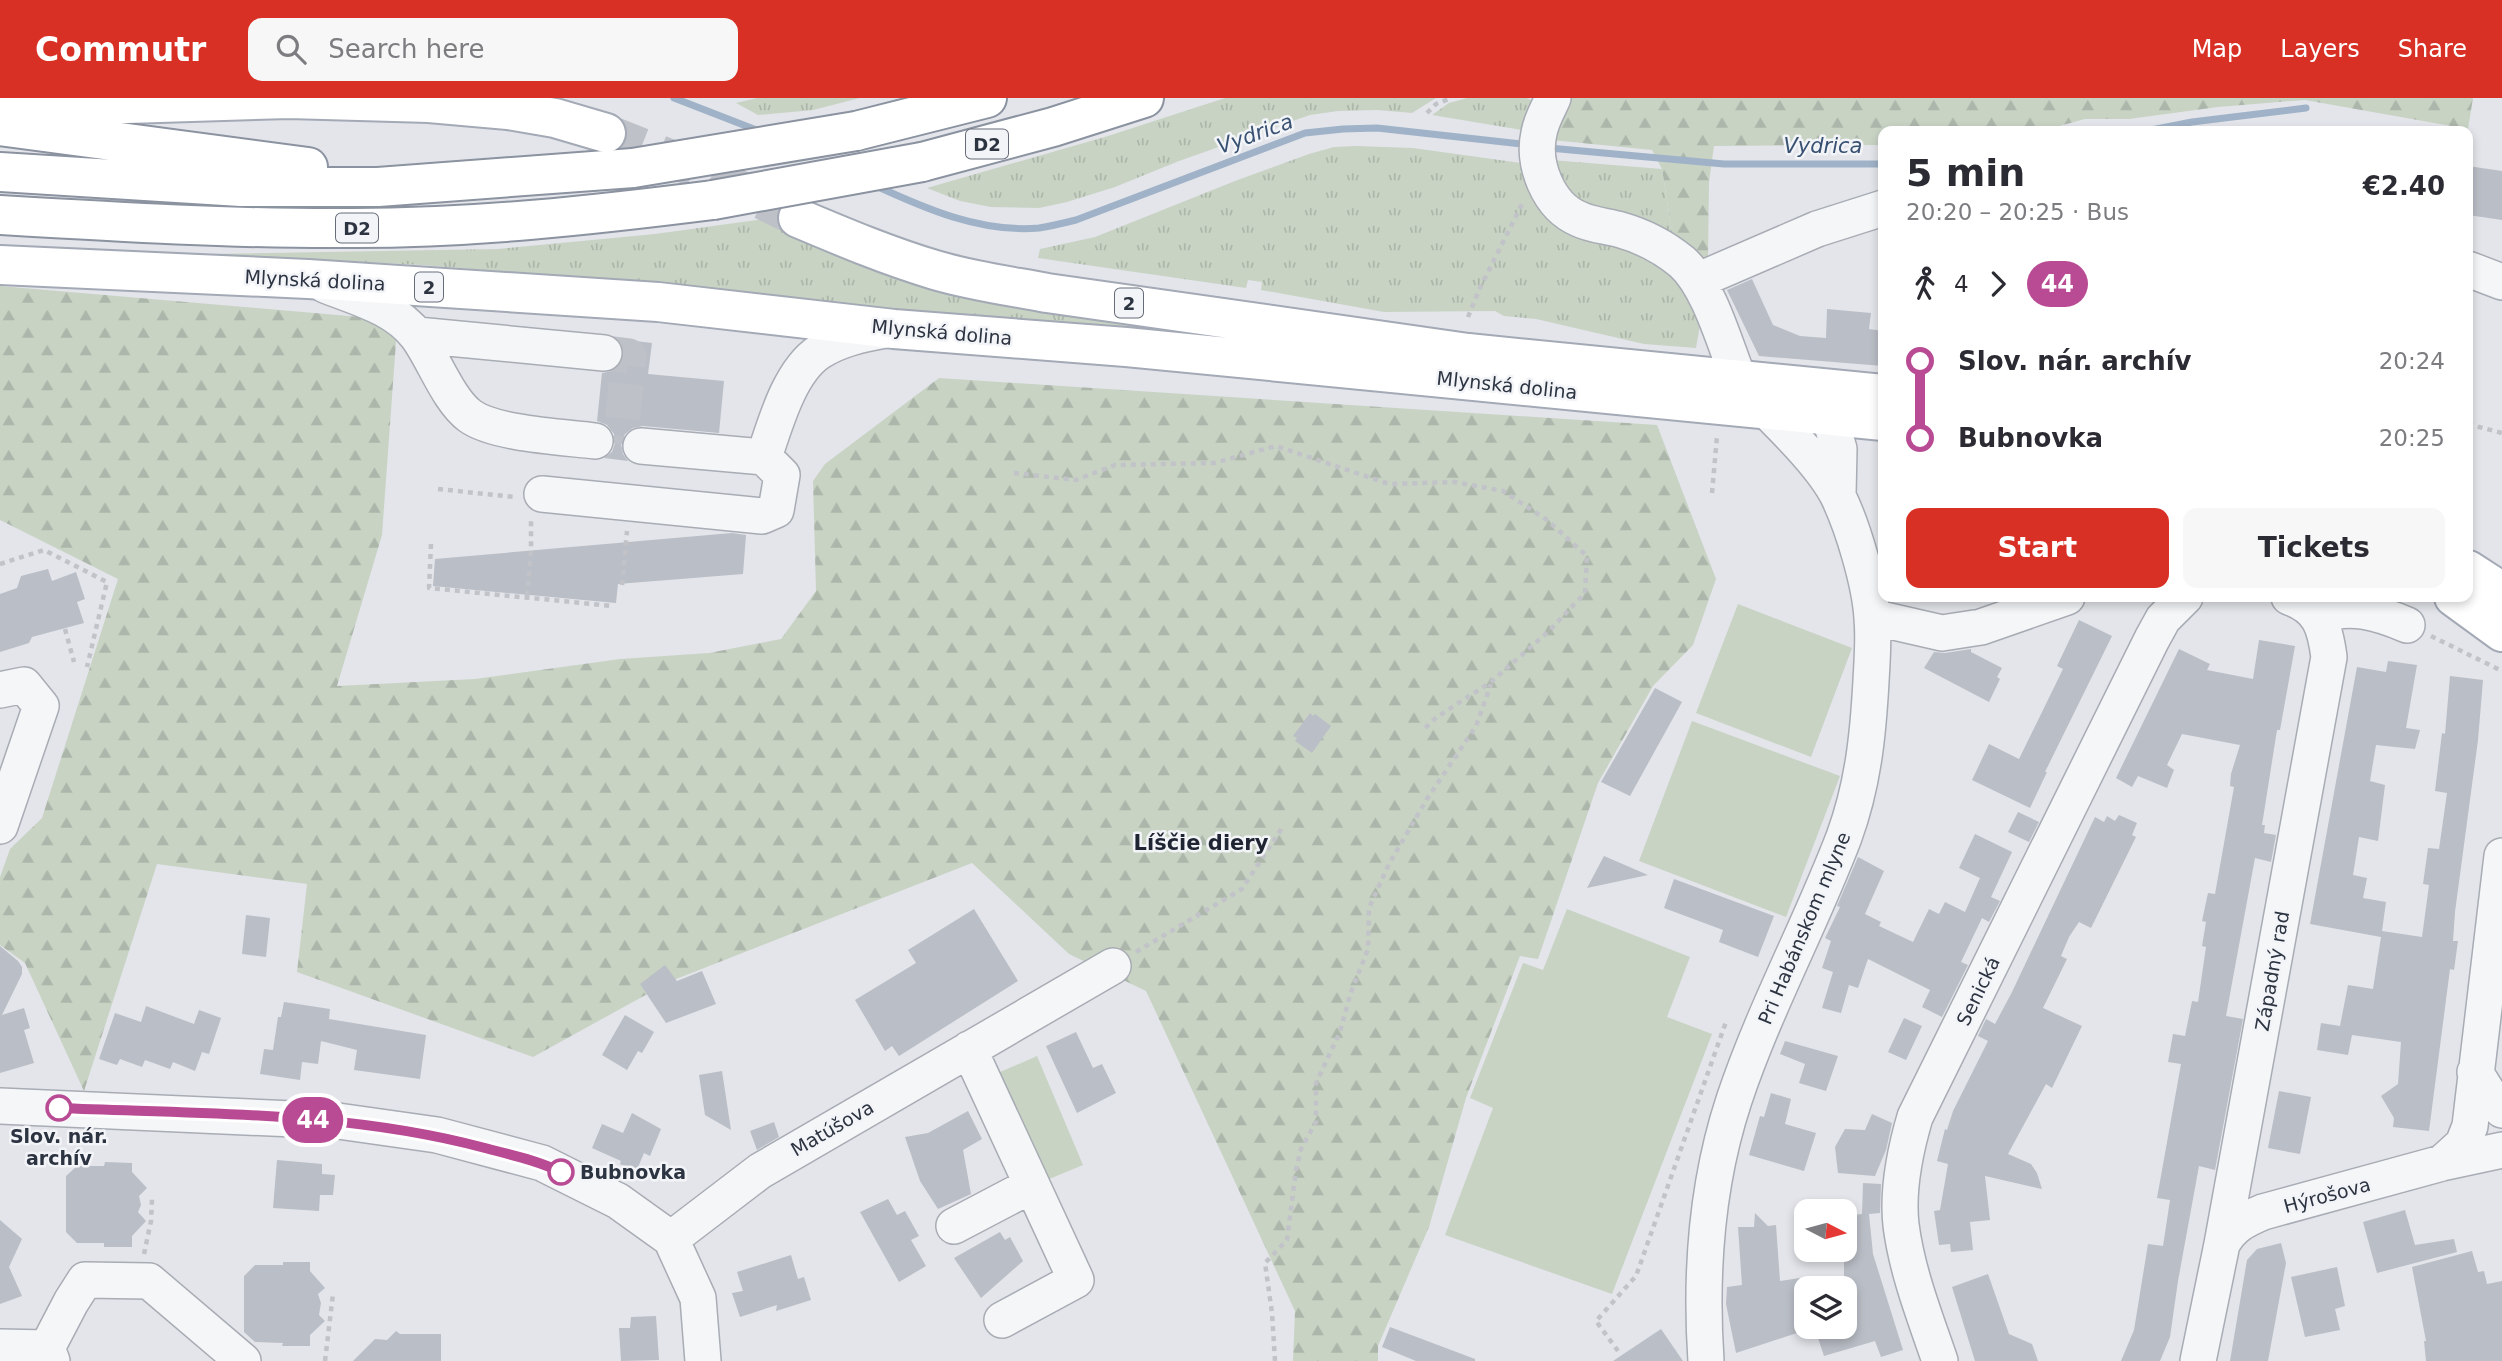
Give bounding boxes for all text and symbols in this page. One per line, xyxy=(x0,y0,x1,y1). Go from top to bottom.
search box xyxy=(248,18,738,81)
text: Commutr xyxy=(35,30,206,69)
icon: search xyxy=(272,30,310,68)
text: Search here xyxy=(328,34,484,64)
text: Map xyxy=(2192,35,2242,63)
text: Layers xyxy=(2280,35,2360,63)
text: Share xyxy=(2398,35,2467,63)
water label: Vydrica xyxy=(1214,109,1296,159)
road number: D2 xyxy=(966,130,1008,158)
water label: Vydrica xyxy=(1783,134,1863,158)
text: 5 min xyxy=(1906,151,2025,195)
text: €2.40 xyxy=(2363,171,2445,201)
text: 20:20 – 20:25 · Bus xyxy=(1906,199,2129,225)
road number: D2 xyxy=(336,214,378,243)
street label: Mlynská dolina xyxy=(244,265,386,295)
icon: walk xyxy=(1906,265,1944,303)
icon: forward xyxy=(1979,265,2017,303)
text: 44 xyxy=(2041,270,2074,298)
text: 4 xyxy=(1954,271,1969,297)
road number: 2 xyxy=(415,272,443,302)
road number: 2 xyxy=(1115,288,1143,318)
street label: Mlynská dolina xyxy=(871,315,1013,349)
text: Slov. nár. archív xyxy=(1958,346,2192,376)
text: 20:24 xyxy=(2379,348,2445,374)
street label: Mlynská dolina xyxy=(1436,367,1578,403)
text: Bubnovka xyxy=(1958,423,2103,453)
text: 20:25 xyxy=(2379,425,2445,451)
button: Start xyxy=(1906,508,2169,588)
button: Tickets xyxy=(2183,508,2445,588)
street label: Pri Habánskom mlyne xyxy=(1753,828,1855,1028)
district label: Líščie diery xyxy=(1134,831,1269,855)
street label: Západný rad xyxy=(2251,909,2293,1033)
street label: Senická xyxy=(1952,953,2004,1029)
marker: Slov. nár. archív xyxy=(46,1095,72,1121)
street label: Matúšova xyxy=(787,1095,877,1161)
line badge: 44 xyxy=(282,1097,344,1143)
text: 44 xyxy=(296,1106,330,1134)
place label: Slov. nár. archív xyxy=(10,1125,108,1169)
marker: Bubnovka xyxy=(548,1159,574,1185)
place label: Bubnovka xyxy=(580,1161,686,1183)
street label: Hýrošova xyxy=(2281,1173,2373,1217)
north arrow xyxy=(1794,1199,1857,1262)
map controls xyxy=(1794,1199,1857,1339)
button: layers xyxy=(1794,1276,1857,1339)

